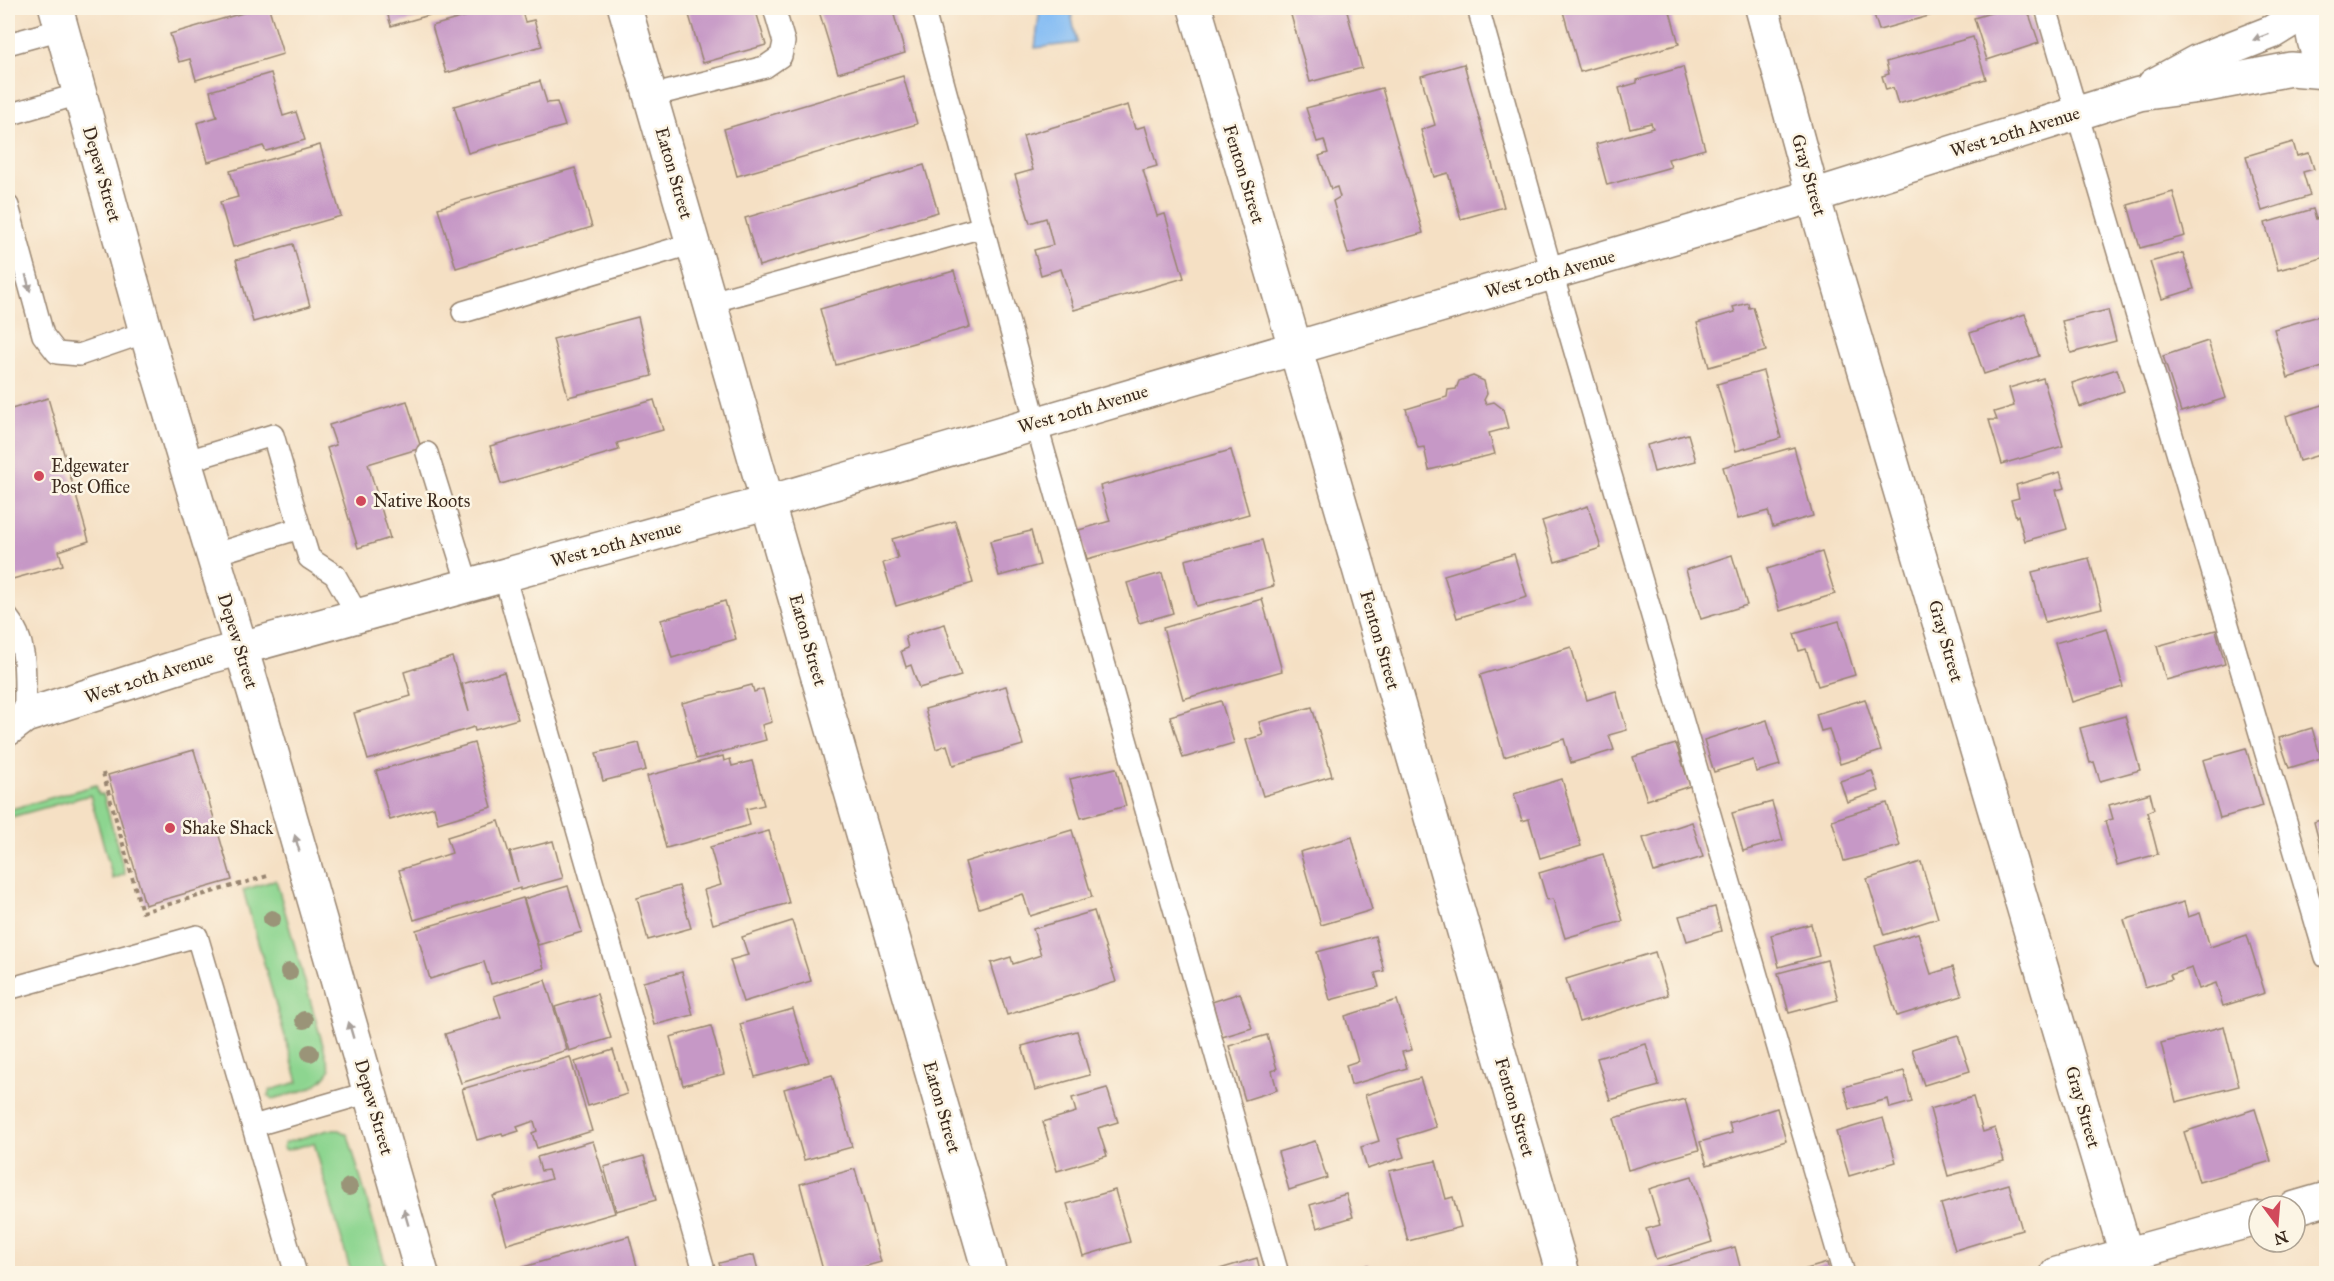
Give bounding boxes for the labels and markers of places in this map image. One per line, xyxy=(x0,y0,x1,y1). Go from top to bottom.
place label: Edgewater Post Office xyxy=(51,455,130,498)
marker: Edgewater Post Office xyxy=(32,469,46,483)
place label: Native Roots xyxy=(373,490,470,512)
marker: Native Roots xyxy=(354,494,368,508)
place label: Shake Shack xyxy=(182,817,274,839)
marker: Shake Shack xyxy=(163,821,177,835)

